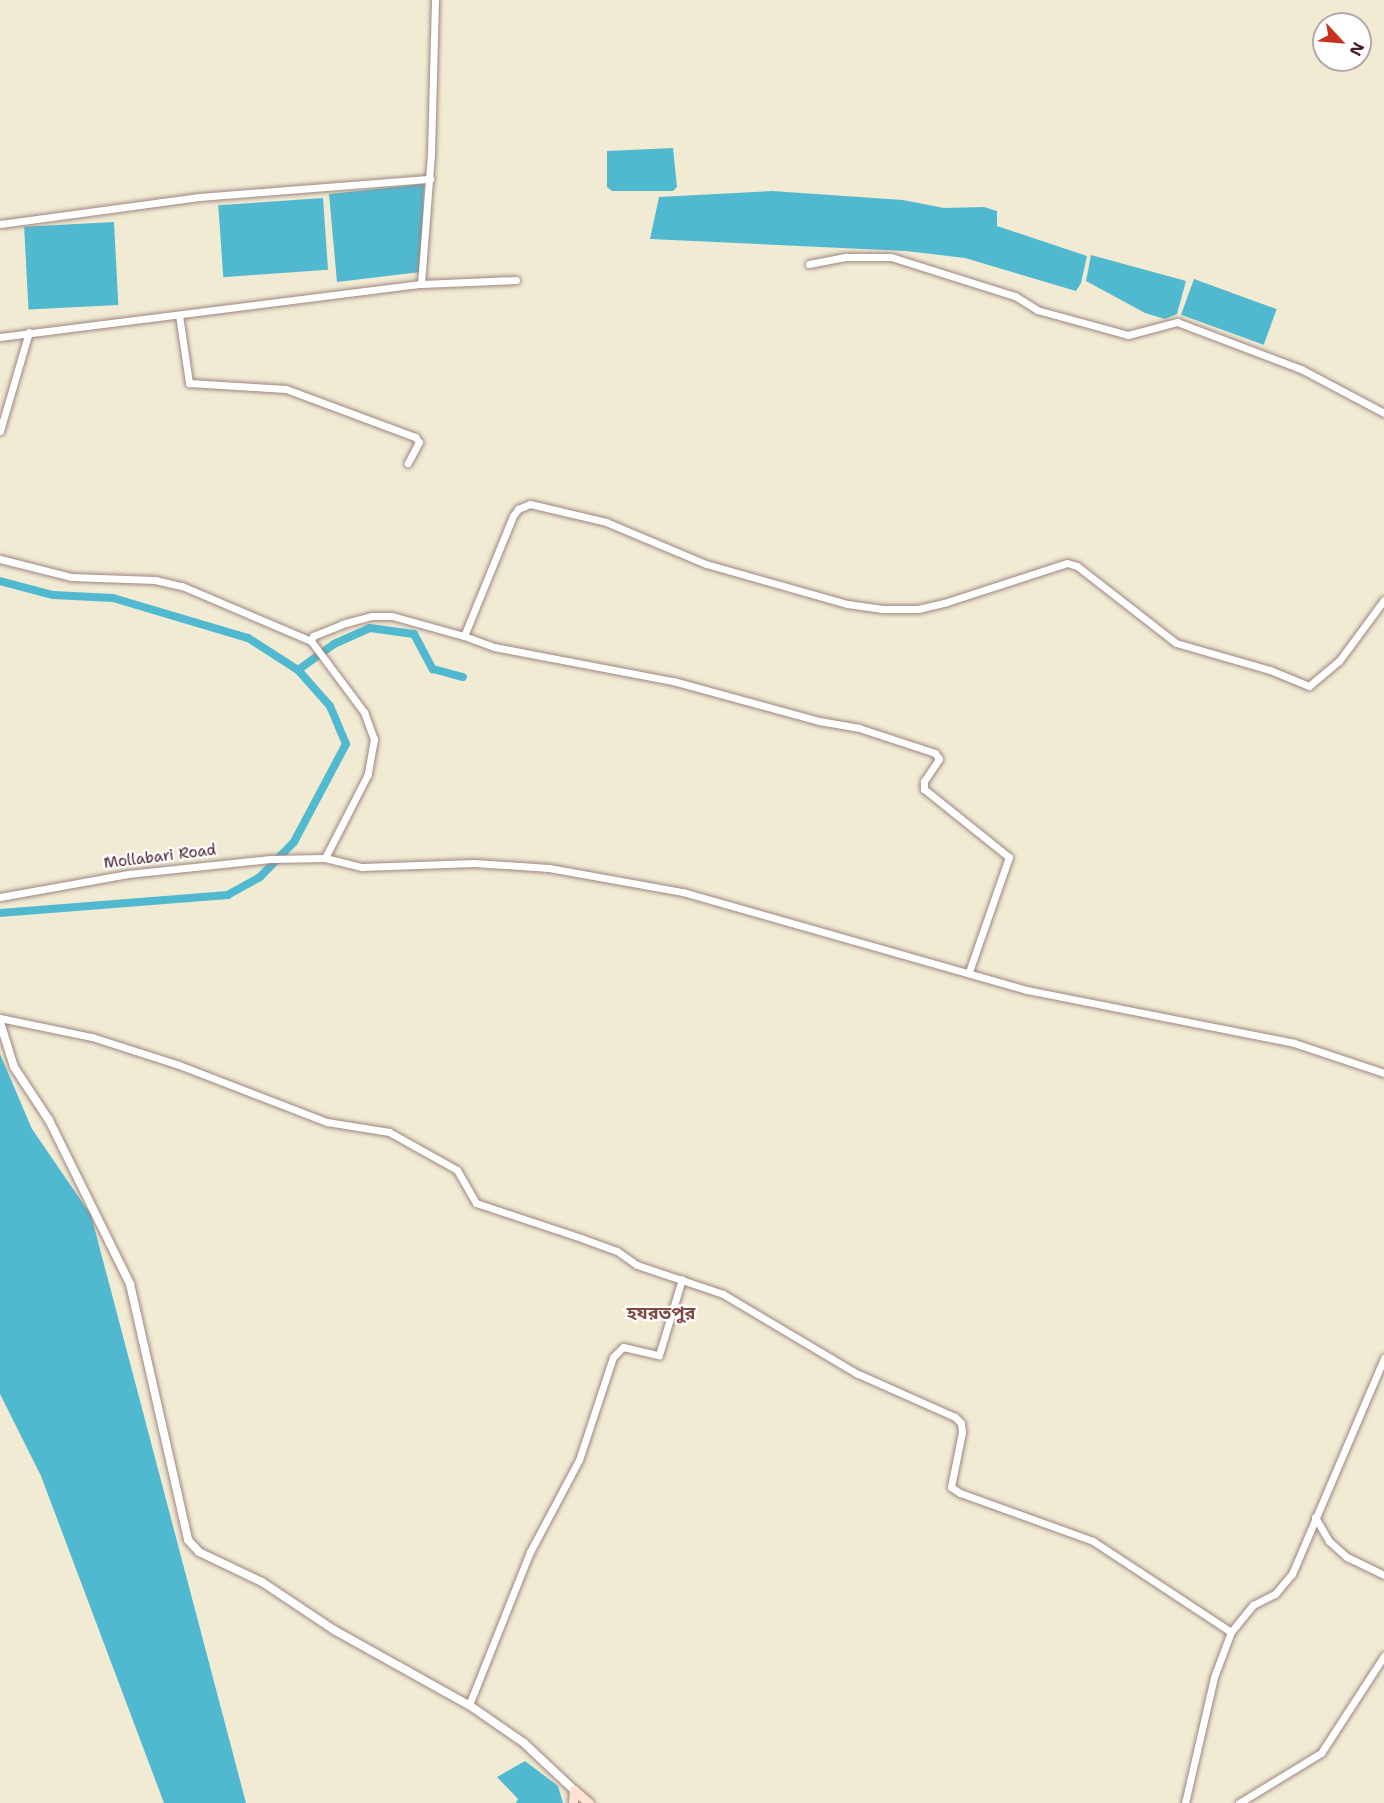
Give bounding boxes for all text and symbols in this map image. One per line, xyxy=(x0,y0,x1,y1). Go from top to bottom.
north arrow xyxy=(1312,12,1372,72)
text: N xyxy=(1345,39,1369,60)
street label: Mollabari Road xyxy=(103,841,217,873)
district label: হযরতপুর xyxy=(627,1302,695,1324)

